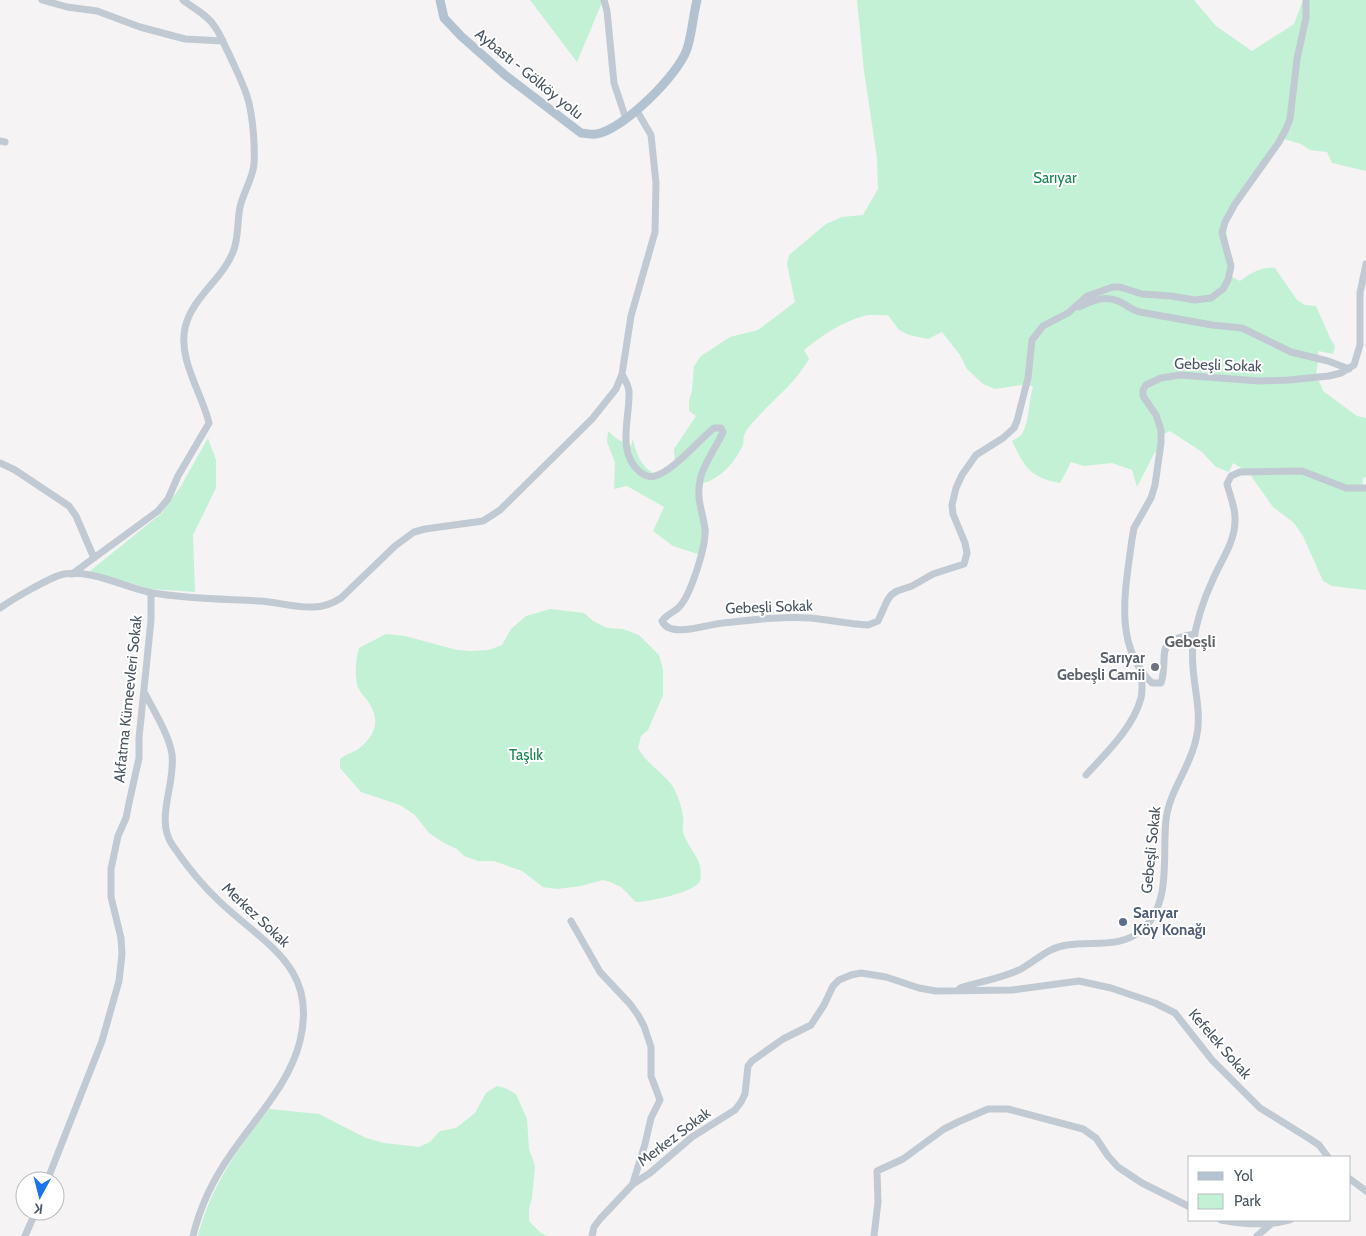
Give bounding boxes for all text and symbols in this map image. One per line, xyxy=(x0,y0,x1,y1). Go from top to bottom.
street label: Aybastı - Gölköy yolu xyxy=(471,25,587,123)
park label: Sarıyar xyxy=(1033,169,1077,187)
street label: Gebeşli Sokak xyxy=(1174,354,1262,376)
street label: Gebeşli Sokak xyxy=(725,596,813,618)
street label: Akfatma Kümeevleri Sokak xyxy=(110,614,146,784)
district label: Gebeşli xyxy=(1165,632,1215,651)
place label: Sarıyar Gebeşli Camii xyxy=(1057,649,1145,684)
marker: Sarıyar Gebeşli Camii xyxy=(1149,661,1161,673)
park label: Taşlık xyxy=(509,746,543,764)
street label: Gebeşli Sokak xyxy=(1137,805,1165,894)
street label: Merkez Sokak xyxy=(218,879,294,951)
place label: Sarıyar Köy Konağı xyxy=(1133,904,1206,939)
marker: Sarıyar Köy Konağı xyxy=(1117,916,1129,928)
street label: Kefelek Sokak xyxy=(1185,1005,1255,1083)
street label: Merkez Sokak xyxy=(634,1104,714,1170)
legend xyxy=(1188,1156,1351,1221)
text: Yol xyxy=(1233,1167,1253,1185)
north arrow xyxy=(15,1171,65,1221)
text: Park xyxy=(1234,1192,1261,1210)
text: K xyxy=(33,1199,44,1218)

